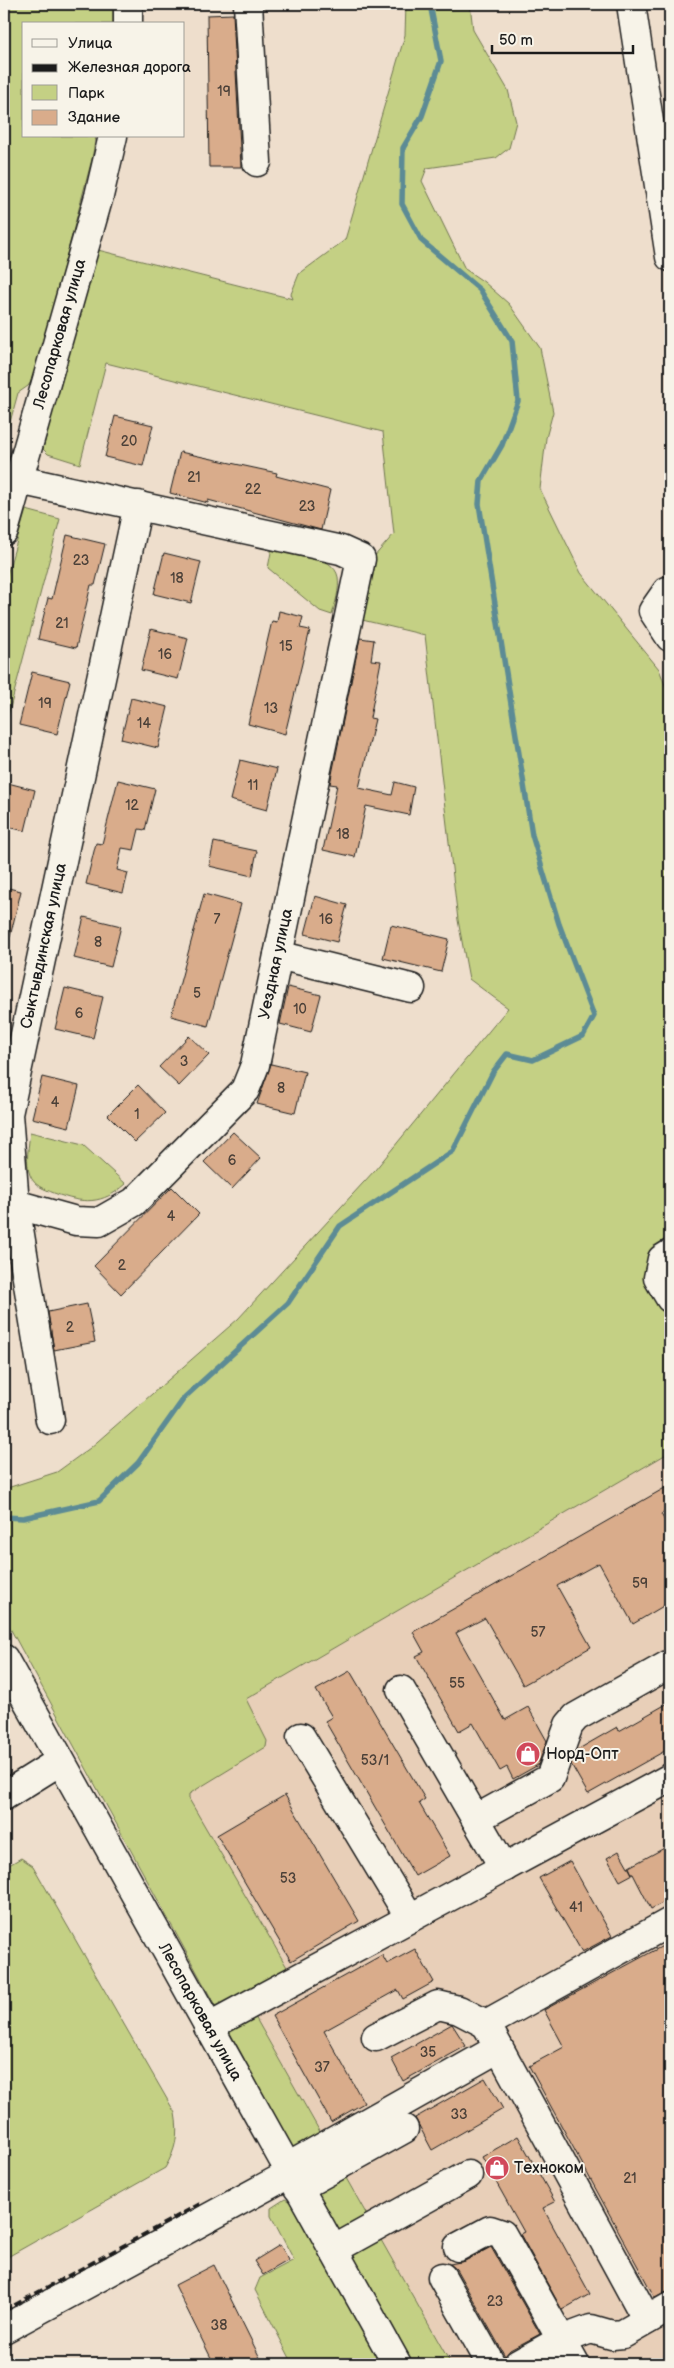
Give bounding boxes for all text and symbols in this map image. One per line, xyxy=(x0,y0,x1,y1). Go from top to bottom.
legend xyxy=(22,22,185,138)
scale bar xyxy=(492,22,633,54)
text: 50 m xyxy=(499,31,533,50)
text: Улица xyxy=(68,34,113,53)
text: Железная дорога xyxy=(68,58,191,77)
house number: 19 xyxy=(217,83,231,100)
text: Парк xyxy=(68,84,105,103)
text: Здание xyxy=(68,108,120,127)
street label: Лесопарковая улица xyxy=(29,256,91,412)
house number: 20 xyxy=(121,433,137,450)
house number: 21 xyxy=(187,469,201,486)
house number: 22 xyxy=(245,481,262,498)
house number: 23 xyxy=(299,498,315,515)
house number: 23 xyxy=(73,552,89,569)
house number: 18 xyxy=(170,570,184,587)
house number: 21 xyxy=(55,615,69,632)
house number: 15 xyxy=(279,638,293,655)
house number: 16 xyxy=(158,646,172,663)
house number: 19 xyxy=(38,695,52,712)
house number: 13 xyxy=(264,700,278,717)
house number: 14 xyxy=(137,715,151,732)
house number: 11 xyxy=(248,777,258,794)
house number: 12 xyxy=(125,797,140,814)
house number: 18 xyxy=(336,826,350,843)
street label: Сыктывдинская улица xyxy=(17,861,71,1031)
street label: Уездная улица xyxy=(255,906,297,1021)
house number: 7 xyxy=(214,911,221,928)
house number: 16 xyxy=(319,911,333,928)
house number: 8 xyxy=(94,934,102,951)
house number: 5 xyxy=(193,985,201,1002)
house number: 10 xyxy=(293,1001,307,1018)
house number: 6 xyxy=(75,1005,84,1022)
house number: 3 xyxy=(180,1053,188,1070)
house number: 8 xyxy=(277,1080,285,1097)
house number: 4 xyxy=(51,1094,60,1111)
house number: 1 xyxy=(134,1106,140,1123)
house number: 6 xyxy=(228,1152,237,1169)
house number: 4 xyxy=(167,1208,176,1225)
house number: 2 xyxy=(118,1257,127,1274)
house number: 2 xyxy=(66,1319,75,1336)
house number: 59 xyxy=(632,1575,648,1592)
house number: 57 xyxy=(531,1624,546,1641)
house number: 55 xyxy=(449,1675,465,1692)
shop icon: Норд-Опт xyxy=(515,1741,541,1767)
place label: Норд-Опт xyxy=(546,1745,619,1764)
house number: 53/1 xyxy=(361,1752,389,1769)
house number: 53 xyxy=(280,1870,296,1887)
house number: 41 xyxy=(569,1899,583,1916)
street label: Лесопарковая улица xyxy=(154,1939,246,2085)
house number: 35 xyxy=(420,2044,436,2061)
house number: 37 xyxy=(314,2059,330,2076)
house number: 33 xyxy=(450,2106,468,2123)
shop icon: Техноком xyxy=(484,2155,510,2181)
place label: Техноком xyxy=(514,2159,584,2178)
house number: 21 xyxy=(623,2170,637,2187)
house number: 23 xyxy=(487,2293,503,2310)
house number: 38 xyxy=(211,2317,227,2334)

